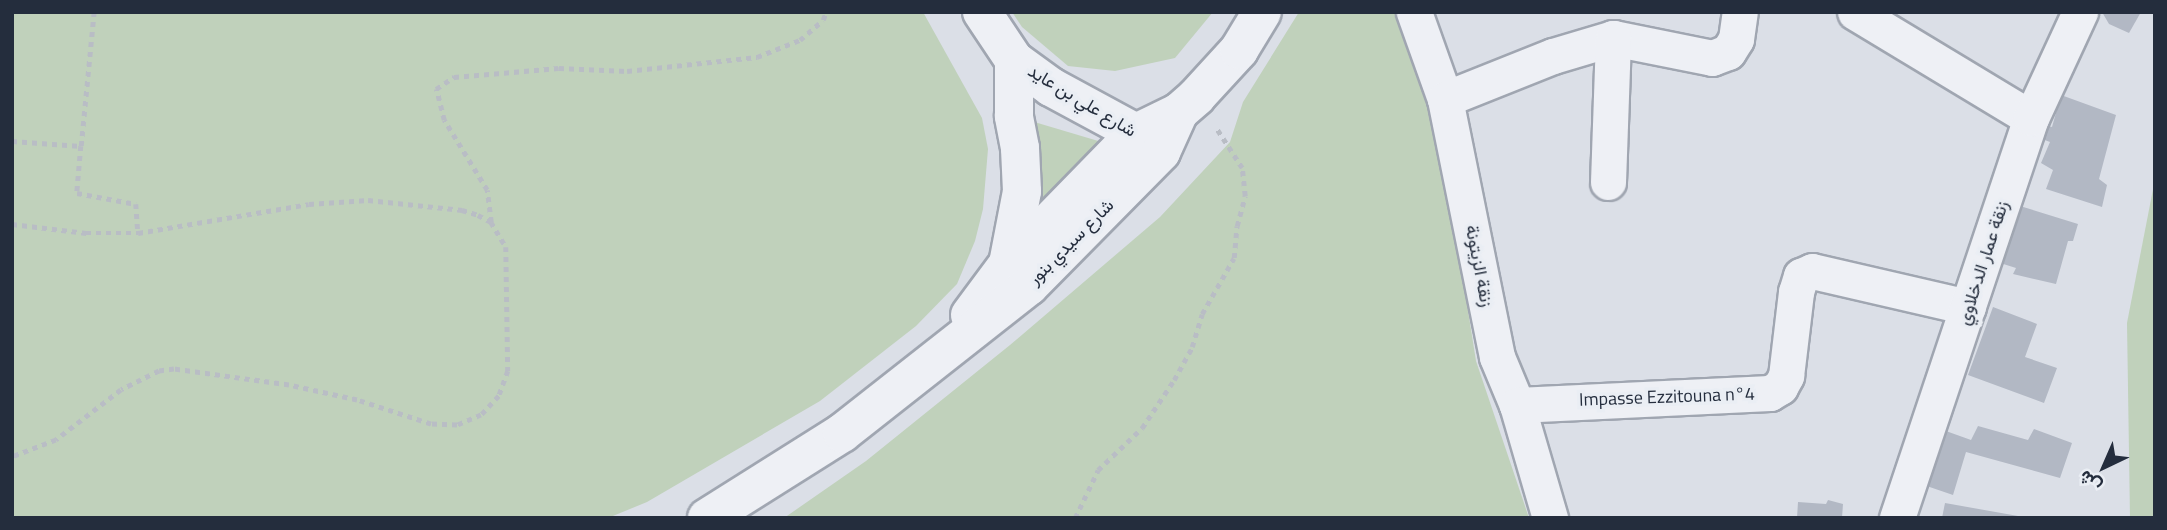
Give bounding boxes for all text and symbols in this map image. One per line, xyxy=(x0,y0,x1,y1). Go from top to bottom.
street label: شارع علي بن عايد xyxy=(1024,60,1140,142)
street label: شارع سيدي بنور xyxy=(1024,195,1118,289)
street label: زنقة عمار الدخلاوي xyxy=(1953,198,2013,328)
street label: زنقة الزيتونة xyxy=(1460,223,1498,309)
street label: Impasse Ezzitouna n°4 xyxy=(1579,383,1755,411)
north arrow xyxy=(2069,432,2139,502)
text: ش xyxy=(2071,464,2107,501)

